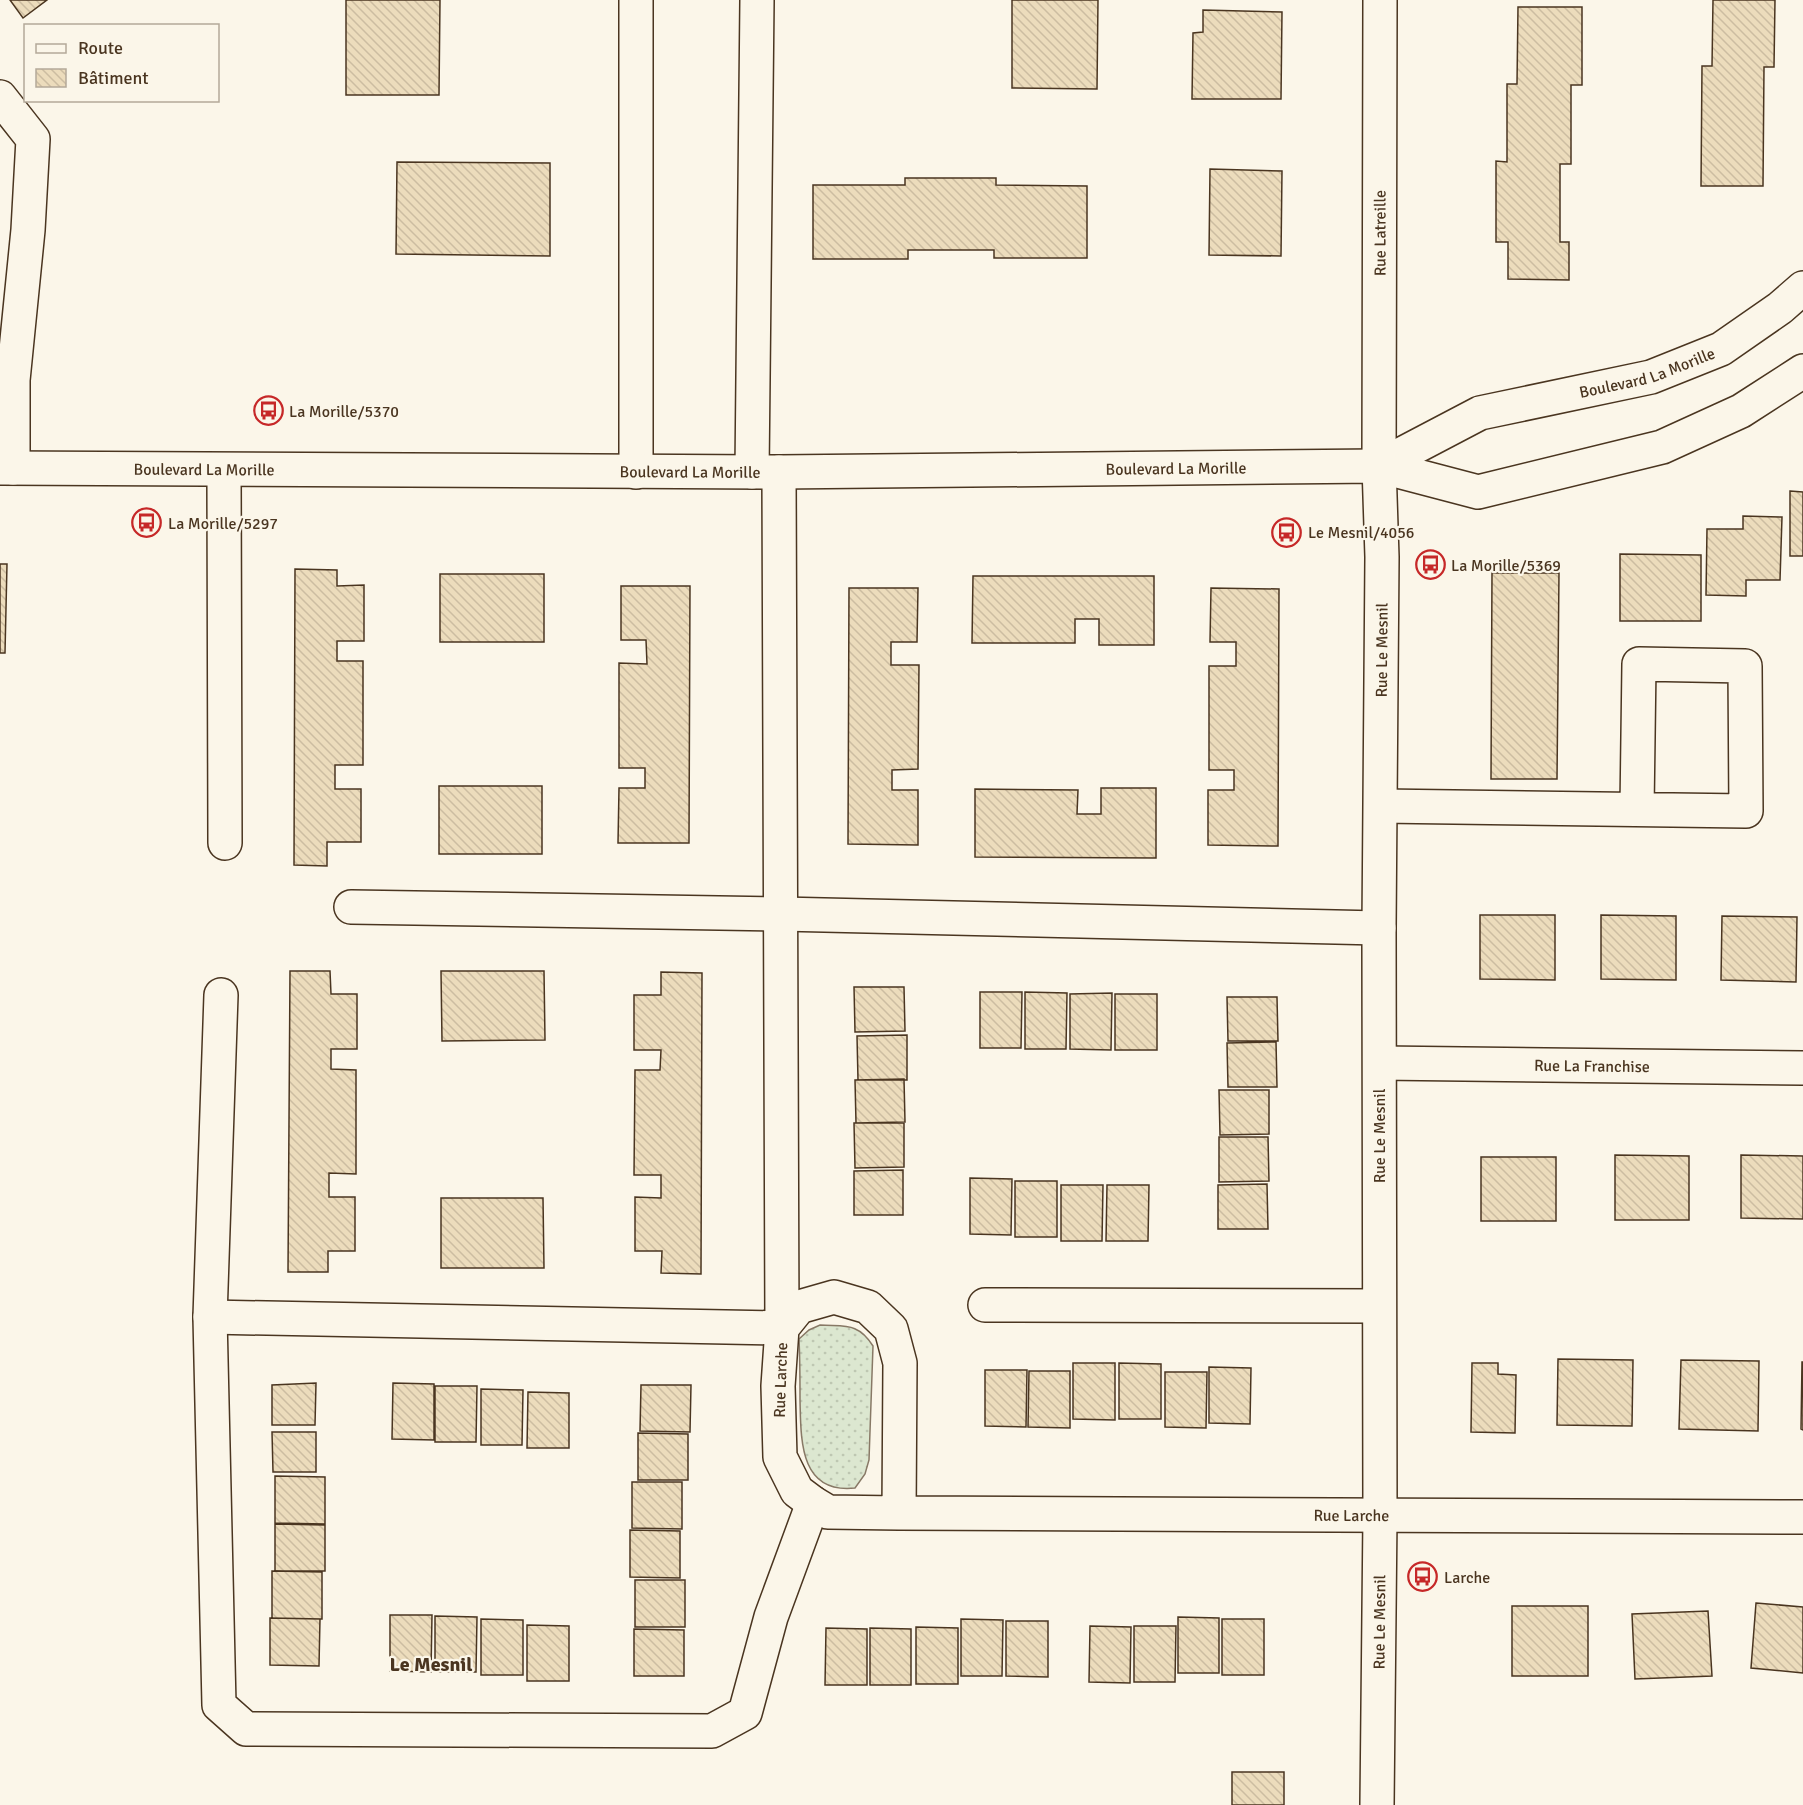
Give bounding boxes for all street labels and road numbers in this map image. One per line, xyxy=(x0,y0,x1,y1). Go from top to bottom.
street label: Rue Latreille xyxy=(1370,190,1391,276)
street label: Boulevard La Morille xyxy=(1577,344,1718,403)
street label: Boulevard La Morille xyxy=(1105,458,1247,480)
street label: Boulevard La Morille xyxy=(133,460,275,480)
street label: Boulevard La Morille xyxy=(619,462,761,483)
street label: Rue Le Mesnil xyxy=(1372,602,1393,697)
street label: Rue La Franchise xyxy=(1534,1056,1650,1077)
street label: Rue Le Mesnil xyxy=(1370,1088,1390,1183)
street label: Rue Larche xyxy=(770,1342,792,1418)
street label: Rue Larche xyxy=(1314,1506,1389,1526)
street label: Rue Le Mesnil xyxy=(1369,1574,1390,1669)

